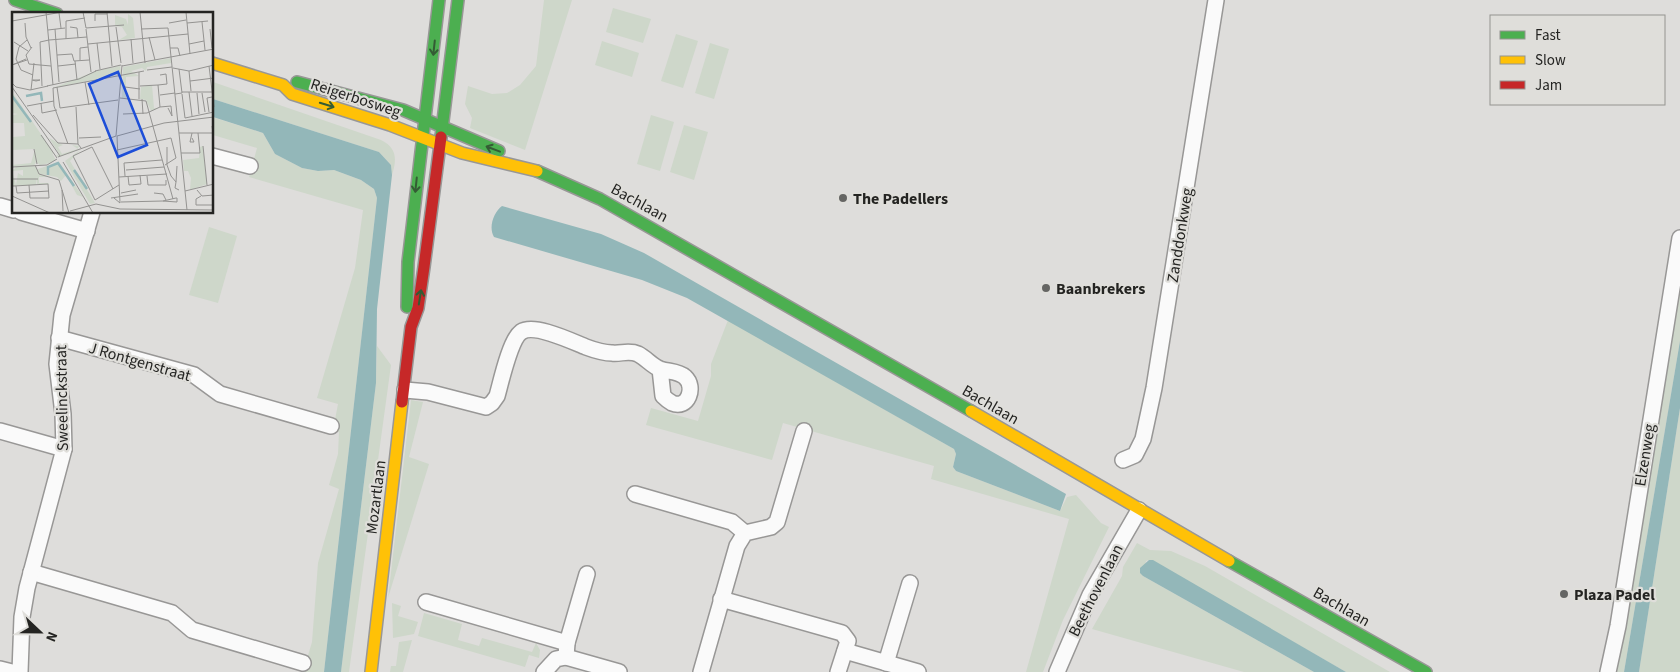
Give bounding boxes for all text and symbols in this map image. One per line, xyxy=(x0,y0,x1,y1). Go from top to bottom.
inset map xyxy=(12,12,214,214)
legend xyxy=(1490,15,1665,105)
text: Fast xyxy=(1535,25,1561,46)
one-way arrow xyxy=(429,40,439,56)
text: Slow xyxy=(1535,50,1566,71)
street label: Reigerbosweg xyxy=(308,73,404,123)
text: Jam xyxy=(1535,75,1562,96)
one-way arrow xyxy=(318,100,334,110)
one-way arrow xyxy=(486,143,501,152)
one-way arrow xyxy=(411,177,421,193)
street label: Bachlaan xyxy=(607,178,672,228)
street label: Zanddonkweg xyxy=(1162,186,1198,284)
place label: The Padellers xyxy=(853,188,948,210)
marker: The Padellers xyxy=(837,192,849,204)
place label: Baanbrekers xyxy=(1056,278,1145,300)
marker: Baanbrekers xyxy=(1040,282,1052,294)
one-way arrow xyxy=(415,290,425,306)
street label: J Rontgenstraat xyxy=(86,337,194,387)
street label: Sweelinckstraat xyxy=(50,344,74,451)
street label: Bachlaan xyxy=(958,380,1023,430)
street label: Elzenweg xyxy=(1629,422,1661,488)
street label: Mozartlaan xyxy=(361,459,391,536)
street label: Beethovenlaan xyxy=(1063,540,1129,640)
street label: Bachlaan xyxy=(1309,582,1374,632)
place label: Plaza Padel xyxy=(1574,584,1655,606)
marker: Plaza Padel xyxy=(1558,588,1570,600)
north arrow xyxy=(15,607,65,657)
text: N xyxy=(40,628,62,645)

